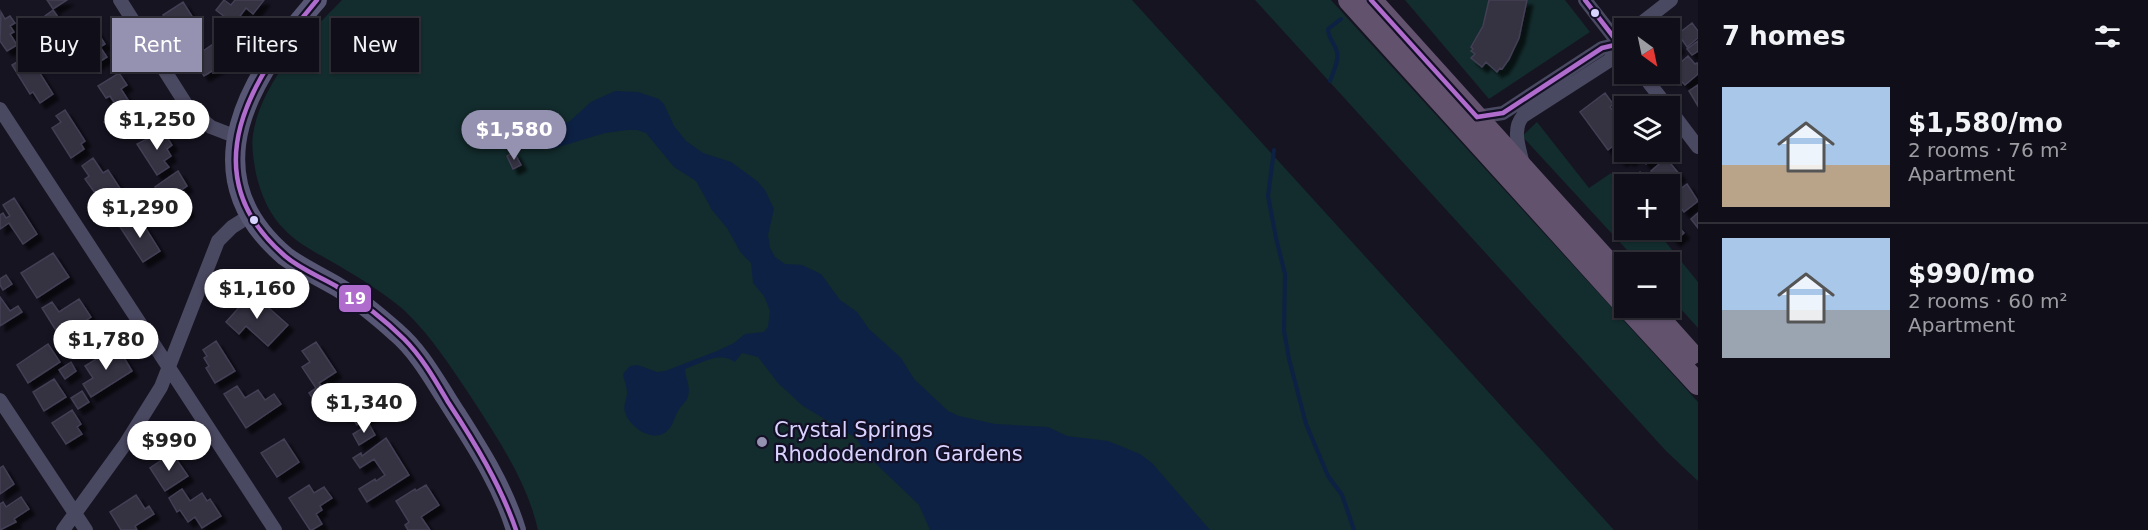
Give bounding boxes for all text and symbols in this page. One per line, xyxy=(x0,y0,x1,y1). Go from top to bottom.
unlabelled marker xyxy=(1589,7,1601,19)
chip: Buy xyxy=(18,18,100,72)
chip: Rent xyxy=(112,18,202,72)
chip: Filters xyxy=(214,18,319,72)
chip: New xyxy=(331,18,419,72)
north arrow xyxy=(1614,18,1680,84)
map controls xyxy=(1614,18,1680,318)
icon: filters xyxy=(2091,20,2124,53)
text: 7 homes xyxy=(1722,21,1846,51)
button: layers xyxy=(1614,96,1680,162)
pin: $1,250 xyxy=(108,100,206,151)
text: $1,250 xyxy=(118,107,196,131)
text: $1,580/mo xyxy=(1908,108,2063,138)
pin: $1,580 xyxy=(465,110,563,161)
icon: home xyxy=(1770,111,1842,183)
text: $1,580 xyxy=(475,117,553,141)
text: 2 rooms · 76 m² xyxy=(1908,138,2068,162)
text: Apartment xyxy=(1908,162,2015,186)
button: + xyxy=(1614,174,1680,240)
pin: $1,290 xyxy=(91,188,189,239)
text: $1,290 xyxy=(101,195,179,219)
unlabelled marker xyxy=(248,214,260,226)
button: − xyxy=(1614,252,1680,318)
text: $990/mo xyxy=(1908,259,2035,289)
icon: home xyxy=(1770,262,1842,334)
pin: $1,160 xyxy=(208,269,306,320)
text: $1,160 xyxy=(218,276,296,300)
line badge: 19 xyxy=(338,284,372,313)
text: 19 xyxy=(344,289,366,308)
text: 2 rooms · 60 m² xyxy=(1908,289,2068,313)
text: Apartment xyxy=(1908,313,2015,337)
pin: $1,780 xyxy=(57,320,155,371)
text: $1,780 xyxy=(67,327,145,351)
pin: $1,340 xyxy=(315,383,413,434)
text: $1,340 xyxy=(325,390,403,414)
place label: Crystal Springs Rhododendron Gardens xyxy=(774,418,1023,466)
pin: $990 xyxy=(133,421,205,472)
text: $990 xyxy=(141,428,197,452)
marker: Crystal Springs Rhododendron Gardens xyxy=(755,435,769,449)

